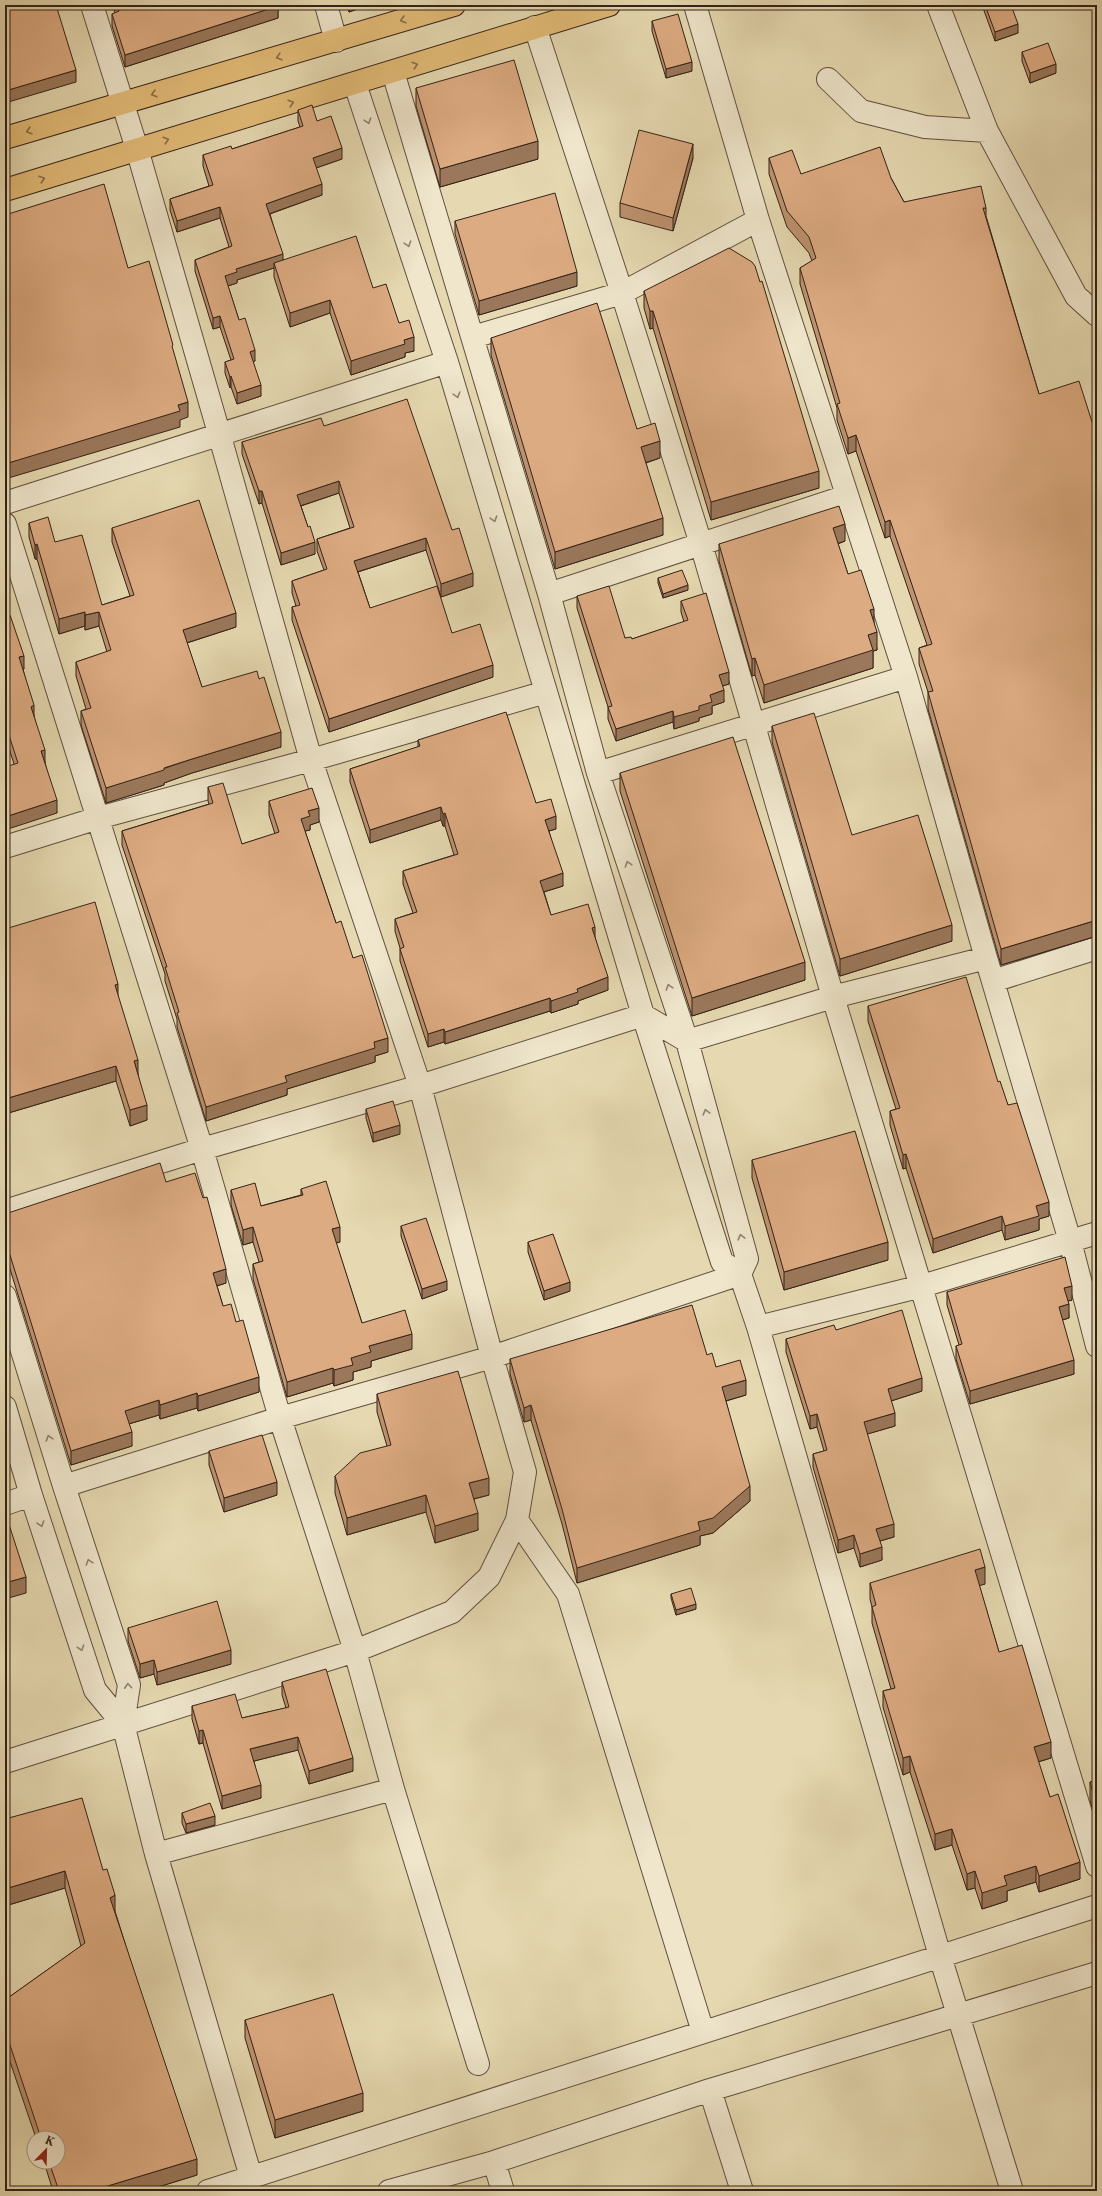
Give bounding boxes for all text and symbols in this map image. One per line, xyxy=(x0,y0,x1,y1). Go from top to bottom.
one-way arrow xyxy=(400,15,407,24)
one-way arrow xyxy=(275,52,282,61)
one-way arrow xyxy=(412,61,419,70)
one-way arrow xyxy=(151,89,158,98)
one-way arrow xyxy=(287,99,294,108)
one-way arrow xyxy=(363,117,371,124)
one-way arrow xyxy=(26,126,33,135)
one-way arrow xyxy=(163,136,170,145)
one-way arrow xyxy=(39,175,46,183)
one-way arrow xyxy=(403,241,412,248)
one-way arrow xyxy=(452,391,461,398)
one-way arrow xyxy=(489,515,498,522)
one-way arrow xyxy=(625,860,633,867)
one-way arrow xyxy=(665,984,674,991)
one-way arrow xyxy=(702,1108,711,1115)
one-way arrow xyxy=(737,1234,745,1240)
one-way arrow xyxy=(45,1435,54,1442)
one-way arrow xyxy=(36,1521,45,1528)
one-way arrow xyxy=(85,1559,94,1566)
one-way arrow xyxy=(76,1644,85,1651)
one-way arrow xyxy=(123,1683,132,1689)
north arrow xyxy=(26,2130,66,2170)
text: K xyxy=(43,2133,58,2149)

